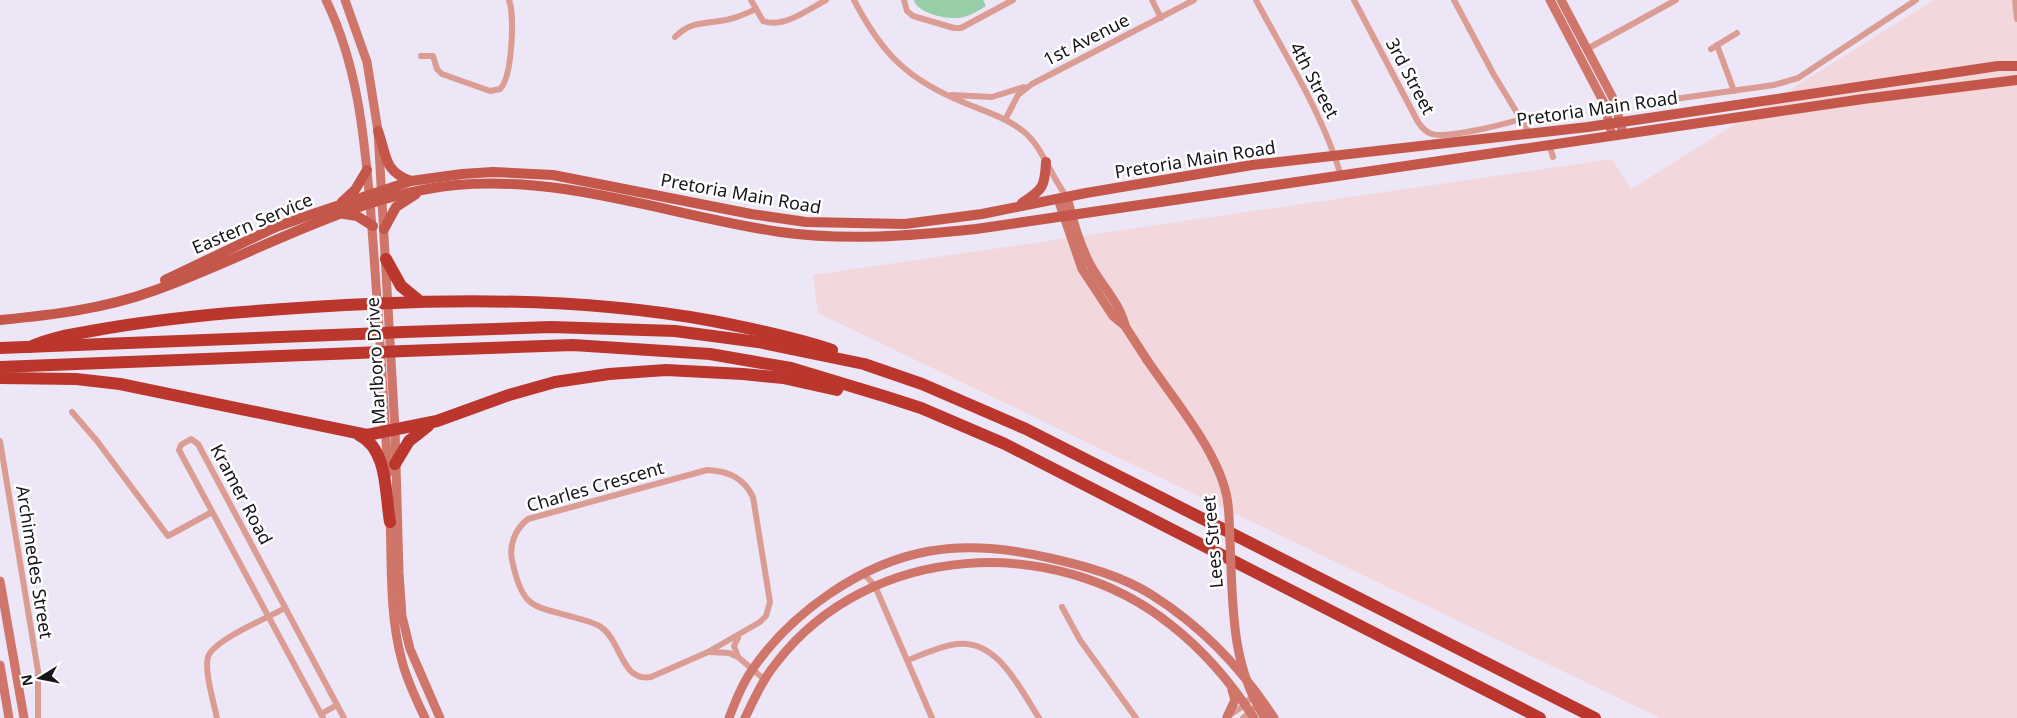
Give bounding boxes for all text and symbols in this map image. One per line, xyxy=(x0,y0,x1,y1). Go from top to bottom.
street label: 1st Avenue xyxy=(1039,7,1133,71)
street label: 3rd Street xyxy=(1381,34,1441,119)
street label: 4th Street xyxy=(1285,38,1345,123)
street label: Pretoria Main Road xyxy=(1515,85,1679,131)
street label: Pretoria Main Road xyxy=(1113,134,1277,184)
street label: Pretoria Main Road xyxy=(659,167,823,219)
street label: Eastern Service xyxy=(188,187,316,259)
street label: Marlboro Drive xyxy=(360,297,390,425)
street label: Kramer Road xyxy=(205,440,279,548)
street label: Charles Crescent xyxy=(524,455,667,517)
street label: Archimedes Street xyxy=(11,484,59,641)
street label: Lees Street xyxy=(1196,494,1228,590)
north arrow xyxy=(15,653,65,703)
text: N xyxy=(16,673,37,688)

